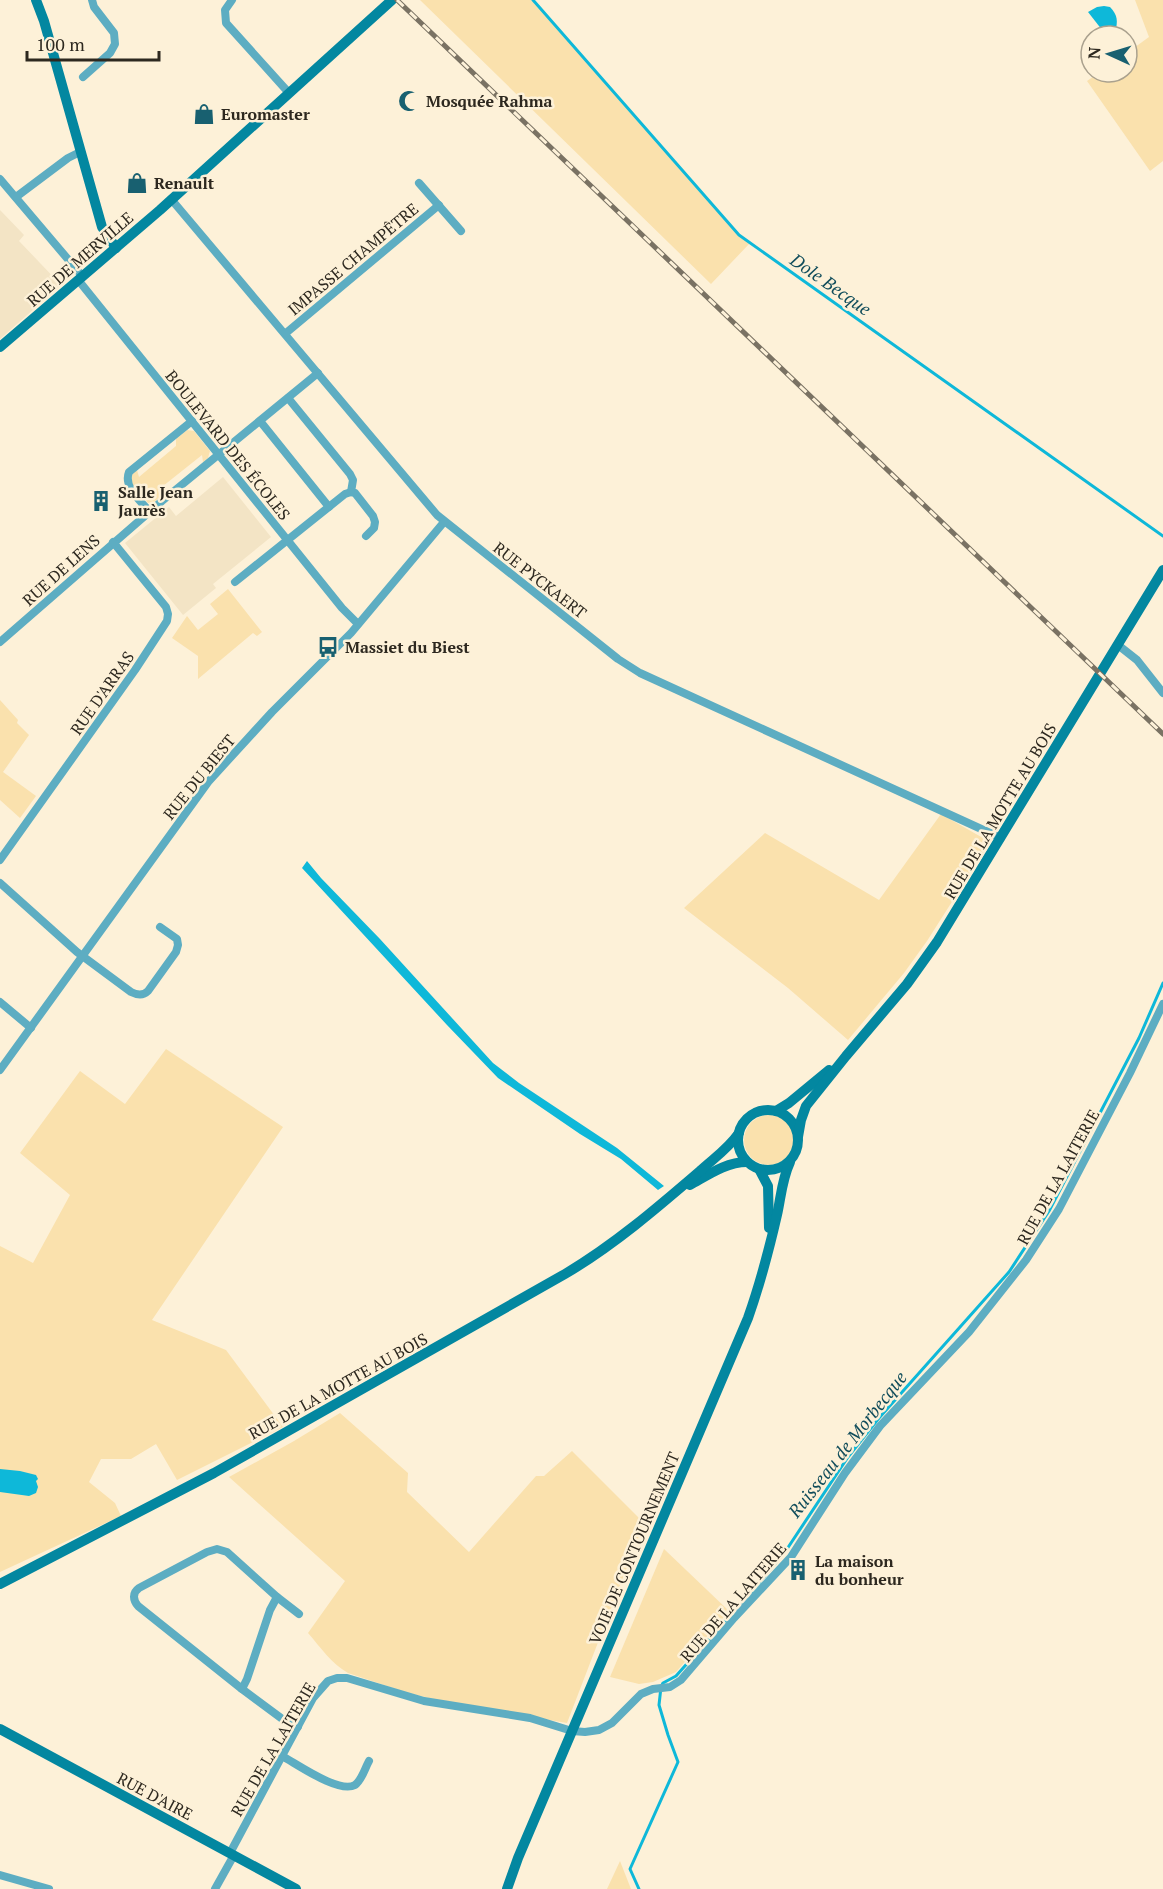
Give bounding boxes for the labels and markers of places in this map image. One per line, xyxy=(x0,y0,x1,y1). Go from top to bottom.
mosque icon: Mosquée Rahma xyxy=(397,89,421,113)
place label: Mosquée Rahma xyxy=(426,90,553,112)
shop icon: Euromaster xyxy=(192,102,216,126)
place label: Euromaster xyxy=(221,103,310,125)
shop icon: Renault xyxy=(125,171,149,195)
place label: Renault xyxy=(154,172,215,194)
place label: Salle Jean Jaurès xyxy=(118,481,194,521)
building icon: Salle Jean Jaurès xyxy=(89,489,113,513)
bus stop icon: Massiet du Biest xyxy=(316,635,340,659)
place label: Massiet du Biest xyxy=(345,636,470,658)
place label: La maison du bonheur xyxy=(815,1550,904,1590)
building icon: La maison du bonheur xyxy=(786,1558,810,1582)

